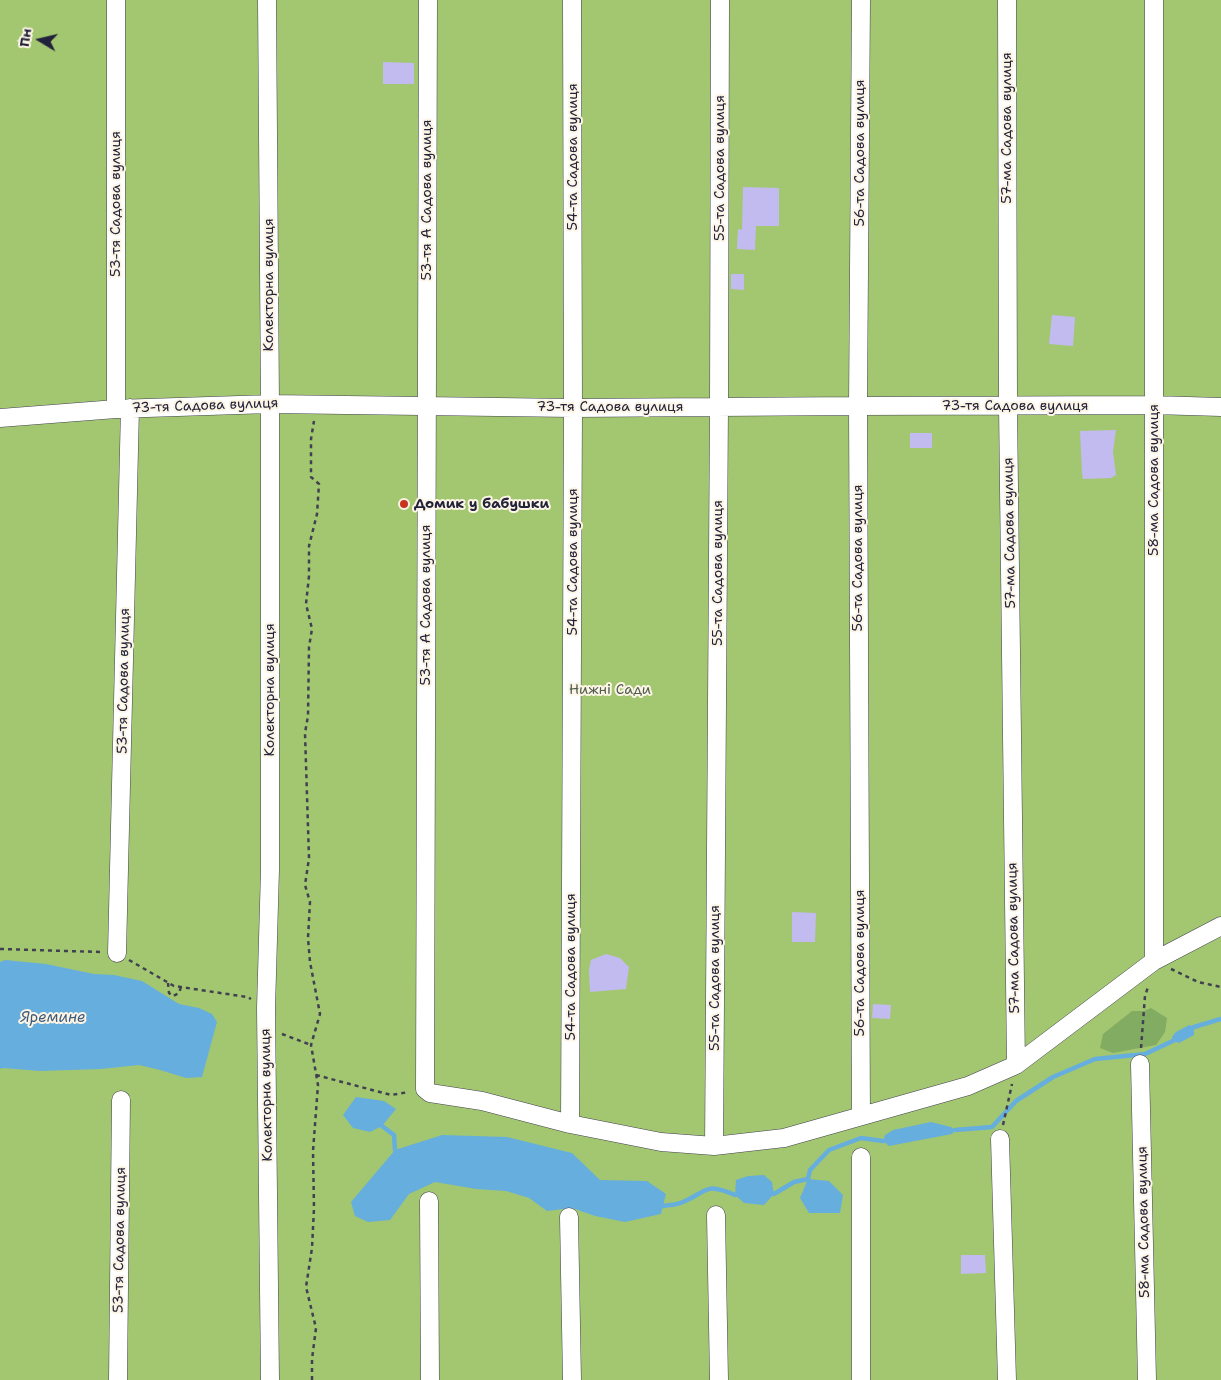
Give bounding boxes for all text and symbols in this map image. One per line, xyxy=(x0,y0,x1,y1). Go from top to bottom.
north arrow xyxy=(15,15,65,65)
text: Пн xyxy=(15,27,36,48)
street label: 57-ма Садова вулиця xyxy=(999,52,1015,204)
street label: 56-та Садова вулиця xyxy=(852,79,868,227)
street label: 54-та Садова вулиця xyxy=(565,83,581,231)
street label: 55-та Садова вулиця xyxy=(712,95,728,241)
street label: 53-тя А Садова вулиця xyxy=(419,120,435,280)
street label: 53-тя Садова вулиця xyxy=(108,131,124,277)
street label: Колекторна вулиця xyxy=(261,218,277,352)
street label: 73-тя Садова вулиця xyxy=(131,395,279,417)
street label: 73-тя Садова вулиця xyxy=(942,398,1088,414)
street label: 73-тя Садова вулиця xyxy=(537,399,683,415)
street label: 58-ма Садова вулиця xyxy=(1146,404,1162,556)
street label: 57-ма Садова вулиця xyxy=(1000,457,1020,609)
street label: 56-та Садова вулиця xyxy=(850,484,866,632)
street label: 54-та Садова вулиця xyxy=(565,488,581,636)
place label: Домик у бабушки xyxy=(414,496,549,512)
marker: Домик у бабушки xyxy=(398,498,410,510)
street label: 55-та Садова вулиця xyxy=(710,500,726,646)
street label: 53-тя А Садова вулиця xyxy=(418,525,434,685)
street label: 53-тя Садова вулиця xyxy=(114,608,134,754)
street label: Колекторна вулиця xyxy=(262,623,278,757)
park label: Нижні Сади xyxy=(569,682,651,698)
street label: 57-ма Садова вулиця xyxy=(1004,862,1024,1014)
street label: 56-та Садова вулиця xyxy=(852,889,868,1037)
street label: 54-та Садова вулиця xyxy=(563,893,579,1041)
street label: 55-та Садова вулиця xyxy=(707,905,723,1051)
water label: Яремине xyxy=(21,1009,85,1027)
street label: Колекторна вулиця xyxy=(257,1028,277,1162)
street label: 58-ма Садова вулиця xyxy=(1134,1146,1154,1298)
street label: 53-тя Садова вулиця xyxy=(110,1167,130,1313)

